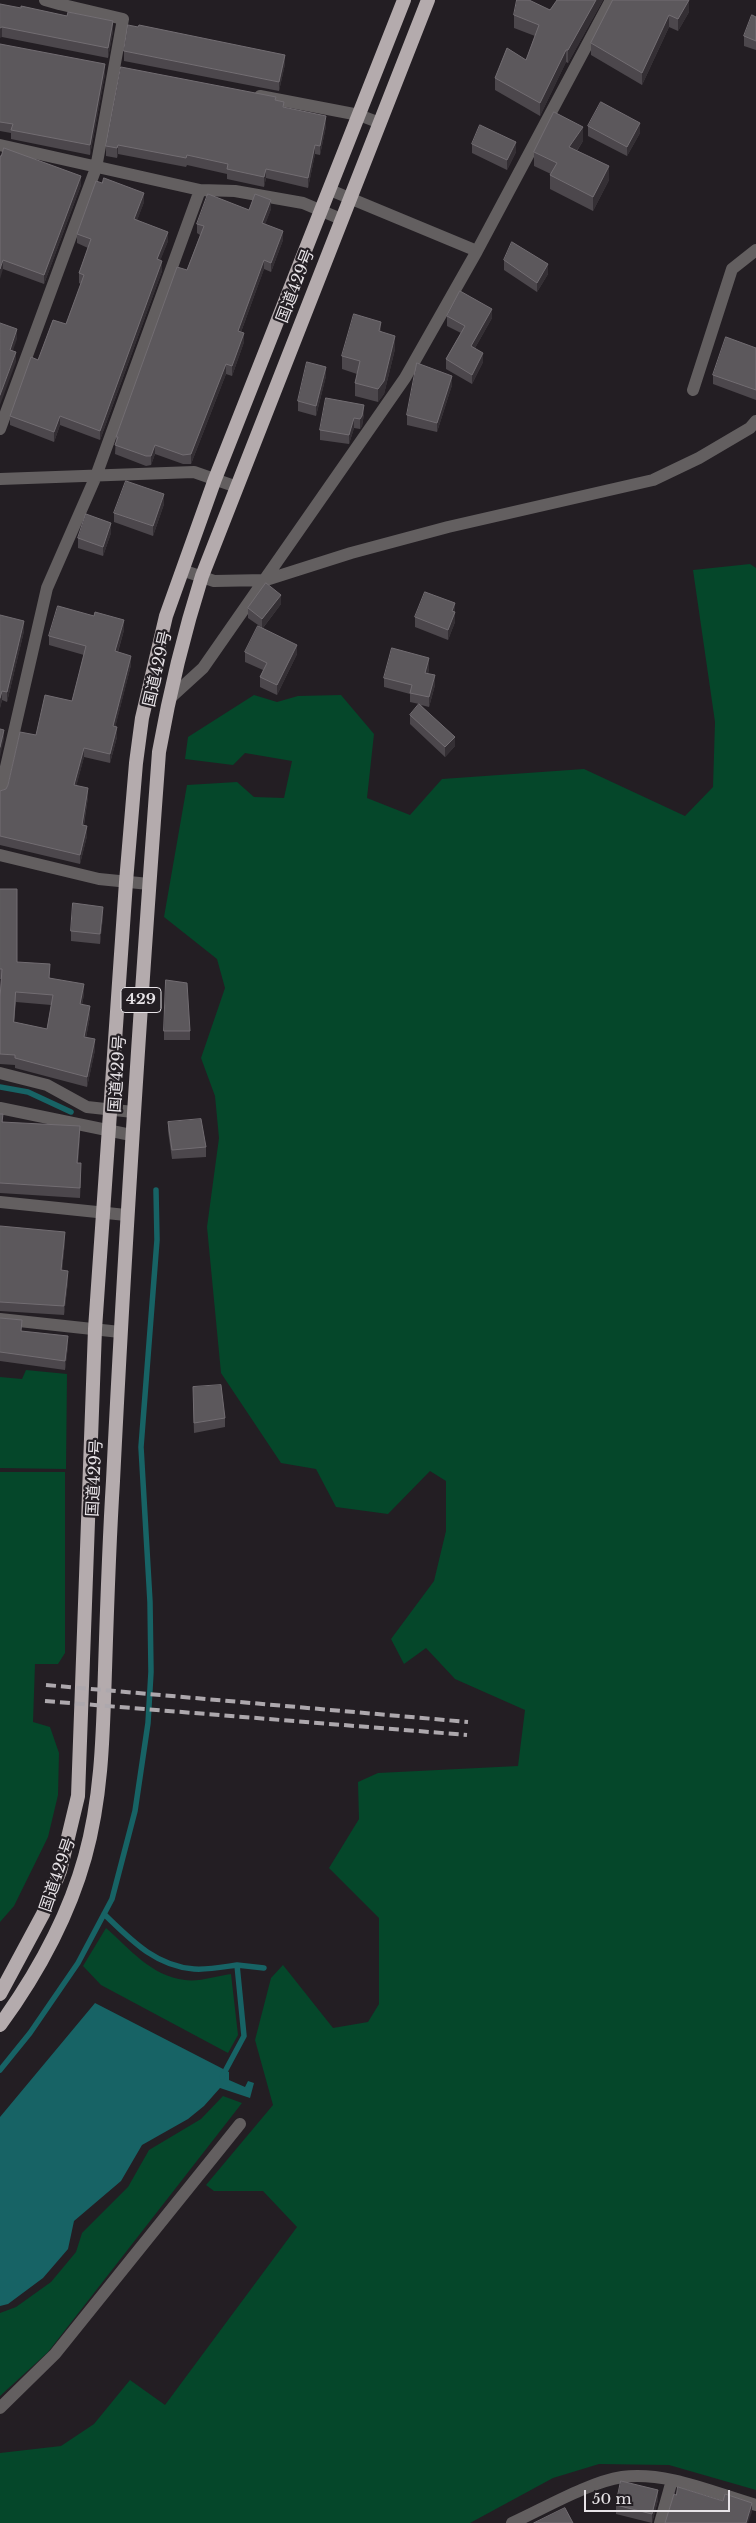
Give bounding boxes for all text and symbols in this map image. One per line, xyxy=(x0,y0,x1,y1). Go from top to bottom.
street label: 国道429号 xyxy=(273,246,319,326)
street label: 国道429号 xyxy=(140,629,176,709)
road number: 429 xyxy=(121,988,161,1012)
street label: 国道429号 xyxy=(106,1035,130,1113)
street label: 国道429号 xyxy=(83,1439,107,1517)
street label: 国道429号 xyxy=(36,1835,80,1915)
scale bar xyxy=(586,2480,732,2512)
text: 50 m xyxy=(592,2489,632,2508)

